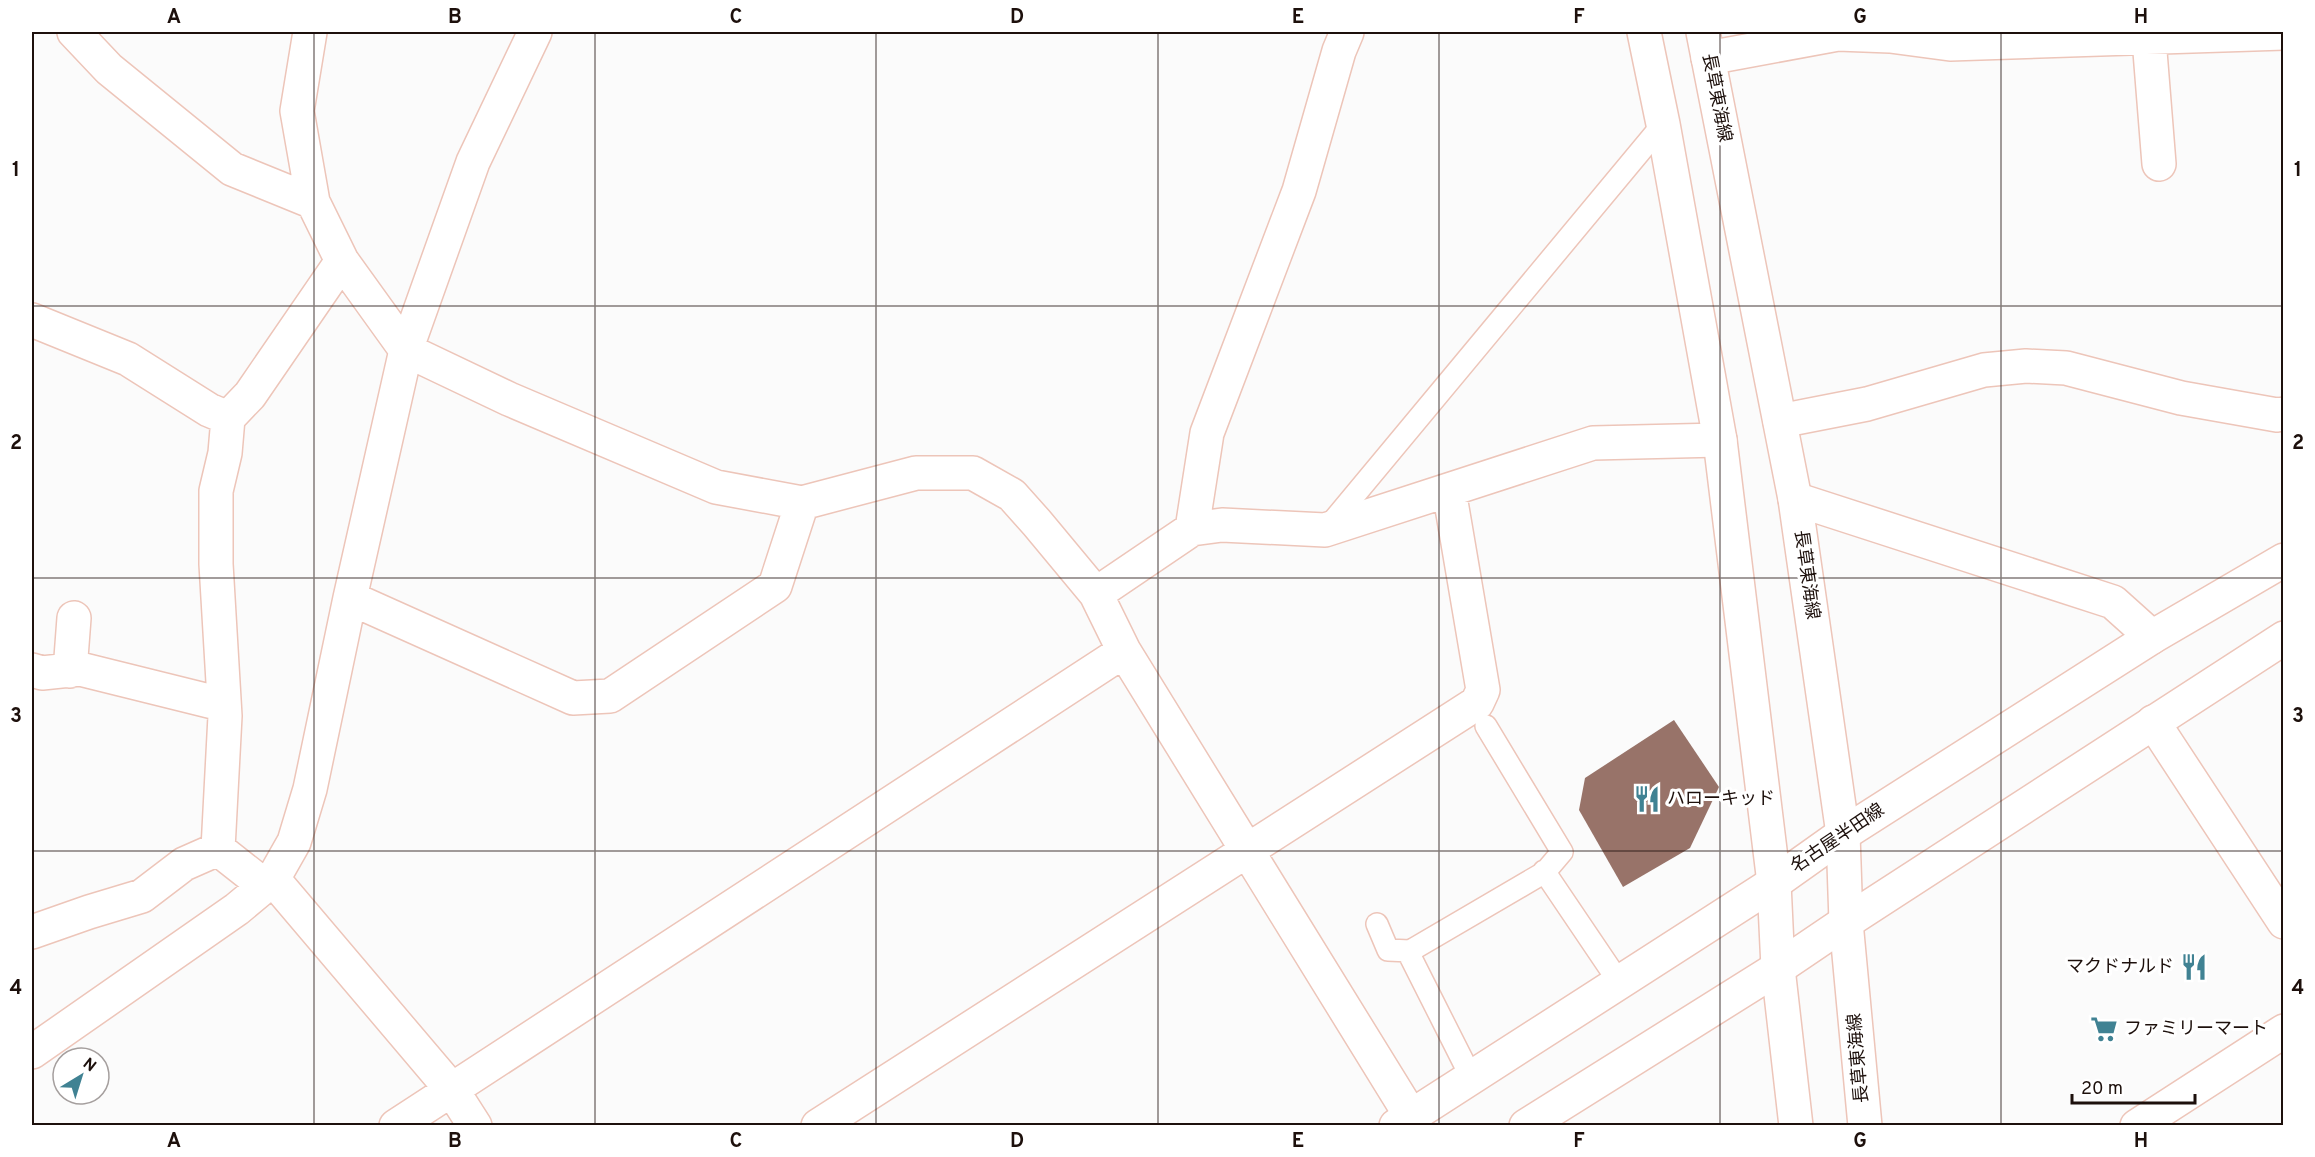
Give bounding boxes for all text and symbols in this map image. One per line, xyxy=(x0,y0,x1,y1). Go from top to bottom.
text: A xyxy=(167,5,181,31)
text: B xyxy=(448,5,462,31)
text: C xyxy=(730,5,742,31)
text: D xyxy=(1010,5,1024,31)
text: E xyxy=(1292,5,1304,31)
text: F xyxy=(1573,5,1585,31)
text: G xyxy=(1853,5,1867,31)
text: H xyxy=(2134,5,2148,31)
street label: 長草東海線 xyxy=(1696,52,1736,144)
text: 1 xyxy=(12,158,20,184)
text: 1 xyxy=(2294,158,2302,184)
text: 2 xyxy=(10,431,22,457)
text: 2 xyxy=(2292,431,2304,457)
street label: 長草東海線 xyxy=(1788,529,1824,621)
text: 3 xyxy=(10,704,22,730)
text: 3 xyxy=(2292,704,2304,730)
restaurant icon: ハローキッド xyxy=(1632,784,1662,814)
place label: ハローキッド xyxy=(1667,788,1775,811)
street label: 名古屋半田線 xyxy=(1787,799,1889,879)
restaurant icon: マクドナルド xyxy=(2179,952,2209,982)
place label: マクドナルド xyxy=(2066,956,2174,979)
text: 4 xyxy=(10,976,22,1002)
text: 4 xyxy=(2292,976,2304,1002)
street label: 長草東海線 xyxy=(1844,1012,1874,1104)
supermarket icon: ファミリーマート xyxy=(2089,1014,2119,1044)
place label: ファミリーマート xyxy=(2124,1018,2268,1041)
north arrow xyxy=(51,1046,111,1106)
text: N xyxy=(78,1054,100,1077)
scale bar xyxy=(2072,1067,2195,1105)
text: 20 m xyxy=(2081,1078,2123,1101)
text: A xyxy=(167,1129,181,1155)
text: B xyxy=(448,1129,462,1155)
text: C xyxy=(730,1129,742,1155)
text: D xyxy=(1010,1129,1024,1155)
text: E xyxy=(1292,1129,1304,1155)
text: F xyxy=(1573,1129,1585,1155)
text: G xyxy=(1853,1129,1867,1155)
text: H xyxy=(2134,1129,2148,1155)

